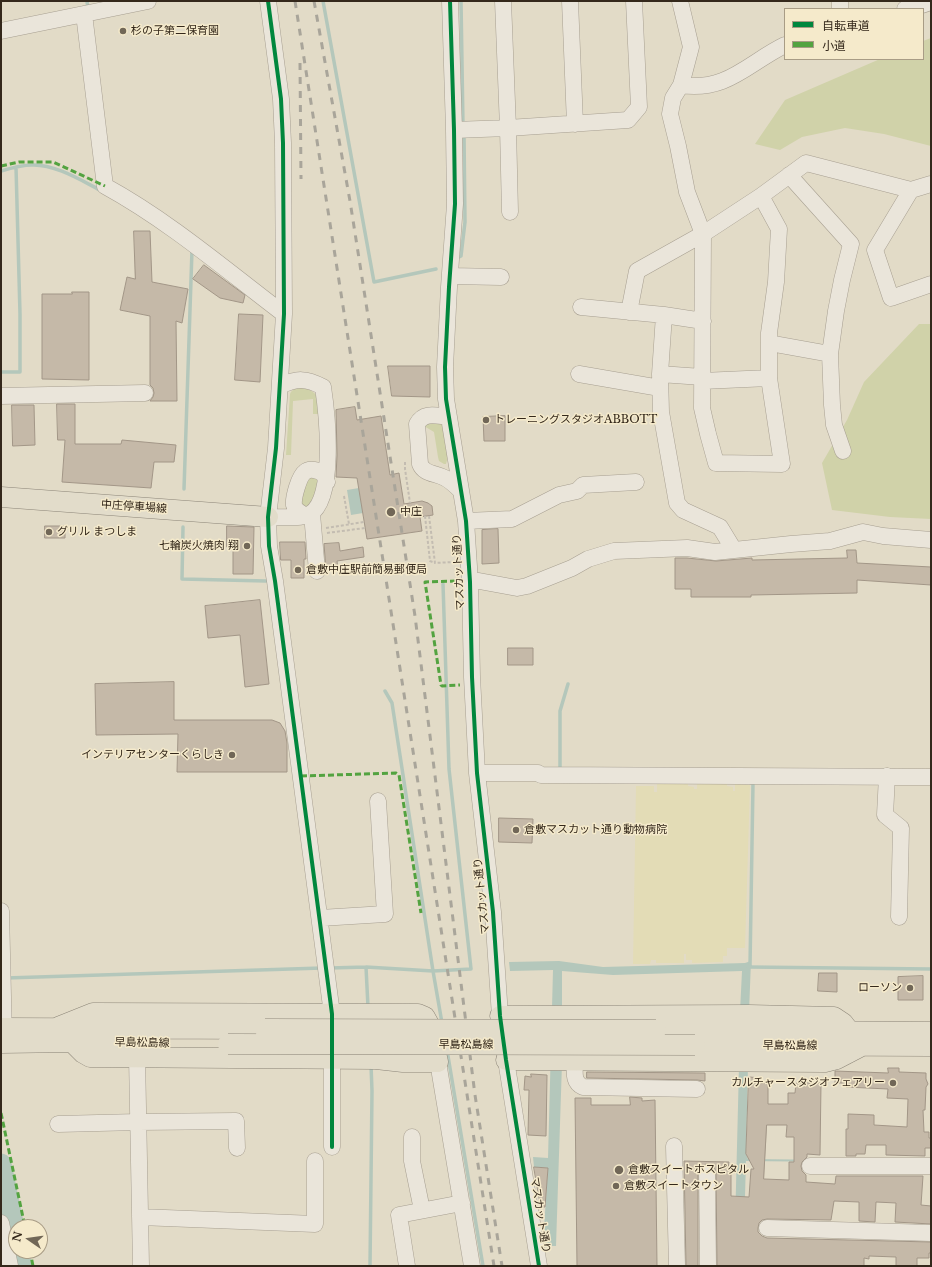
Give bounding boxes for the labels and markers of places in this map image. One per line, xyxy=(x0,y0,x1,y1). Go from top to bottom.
place label: 杉の子第二保育園 xyxy=(131,24,219,38)
marker: 杉の子第二保育園 xyxy=(118,26,128,36)
place label: トレーニングスタジオABBOTT xyxy=(494,413,657,427)
marker: トレーニングスタジオABBOTT xyxy=(481,415,491,425)
place label: 中庄 xyxy=(400,505,422,519)
marker: 中庄 xyxy=(385,506,397,518)
place label: グリル まつしま xyxy=(57,525,137,539)
marker: グリル まつしま xyxy=(44,527,54,537)
place label: 七輪炭火焼肉 翔 xyxy=(159,539,239,553)
marker: 七輪炭火焼肉 翔 xyxy=(242,541,252,551)
place label: 倉敷中庄駅前簡易郵便局 xyxy=(306,563,427,577)
marker: 倉敷中庄駅前簡易郵便局 xyxy=(293,565,303,575)
place label: インテリアセンターくらしき xyxy=(81,748,224,762)
marker: インテリアセンターくらしき xyxy=(227,750,237,760)
place label: 倉敷マスカット通り動物病院 xyxy=(524,823,667,837)
marker: 倉敷マスカット通り動物病院 xyxy=(511,825,521,835)
place label: ローソン xyxy=(858,981,902,995)
marker: ローソン xyxy=(905,983,915,993)
place label: カルチャースタジオフェアリー xyxy=(731,1076,885,1090)
marker: カルチャースタジオフェアリー xyxy=(888,1078,898,1088)
place label: 倉敷スイートホスピタル xyxy=(628,1163,749,1177)
marker: 倉敷スイートホスピタル xyxy=(613,1164,625,1176)
place label: 倉敷スイートタウン xyxy=(624,1179,723,1193)
marker: 倉敷スイートタウン xyxy=(611,1181,621,1191)

